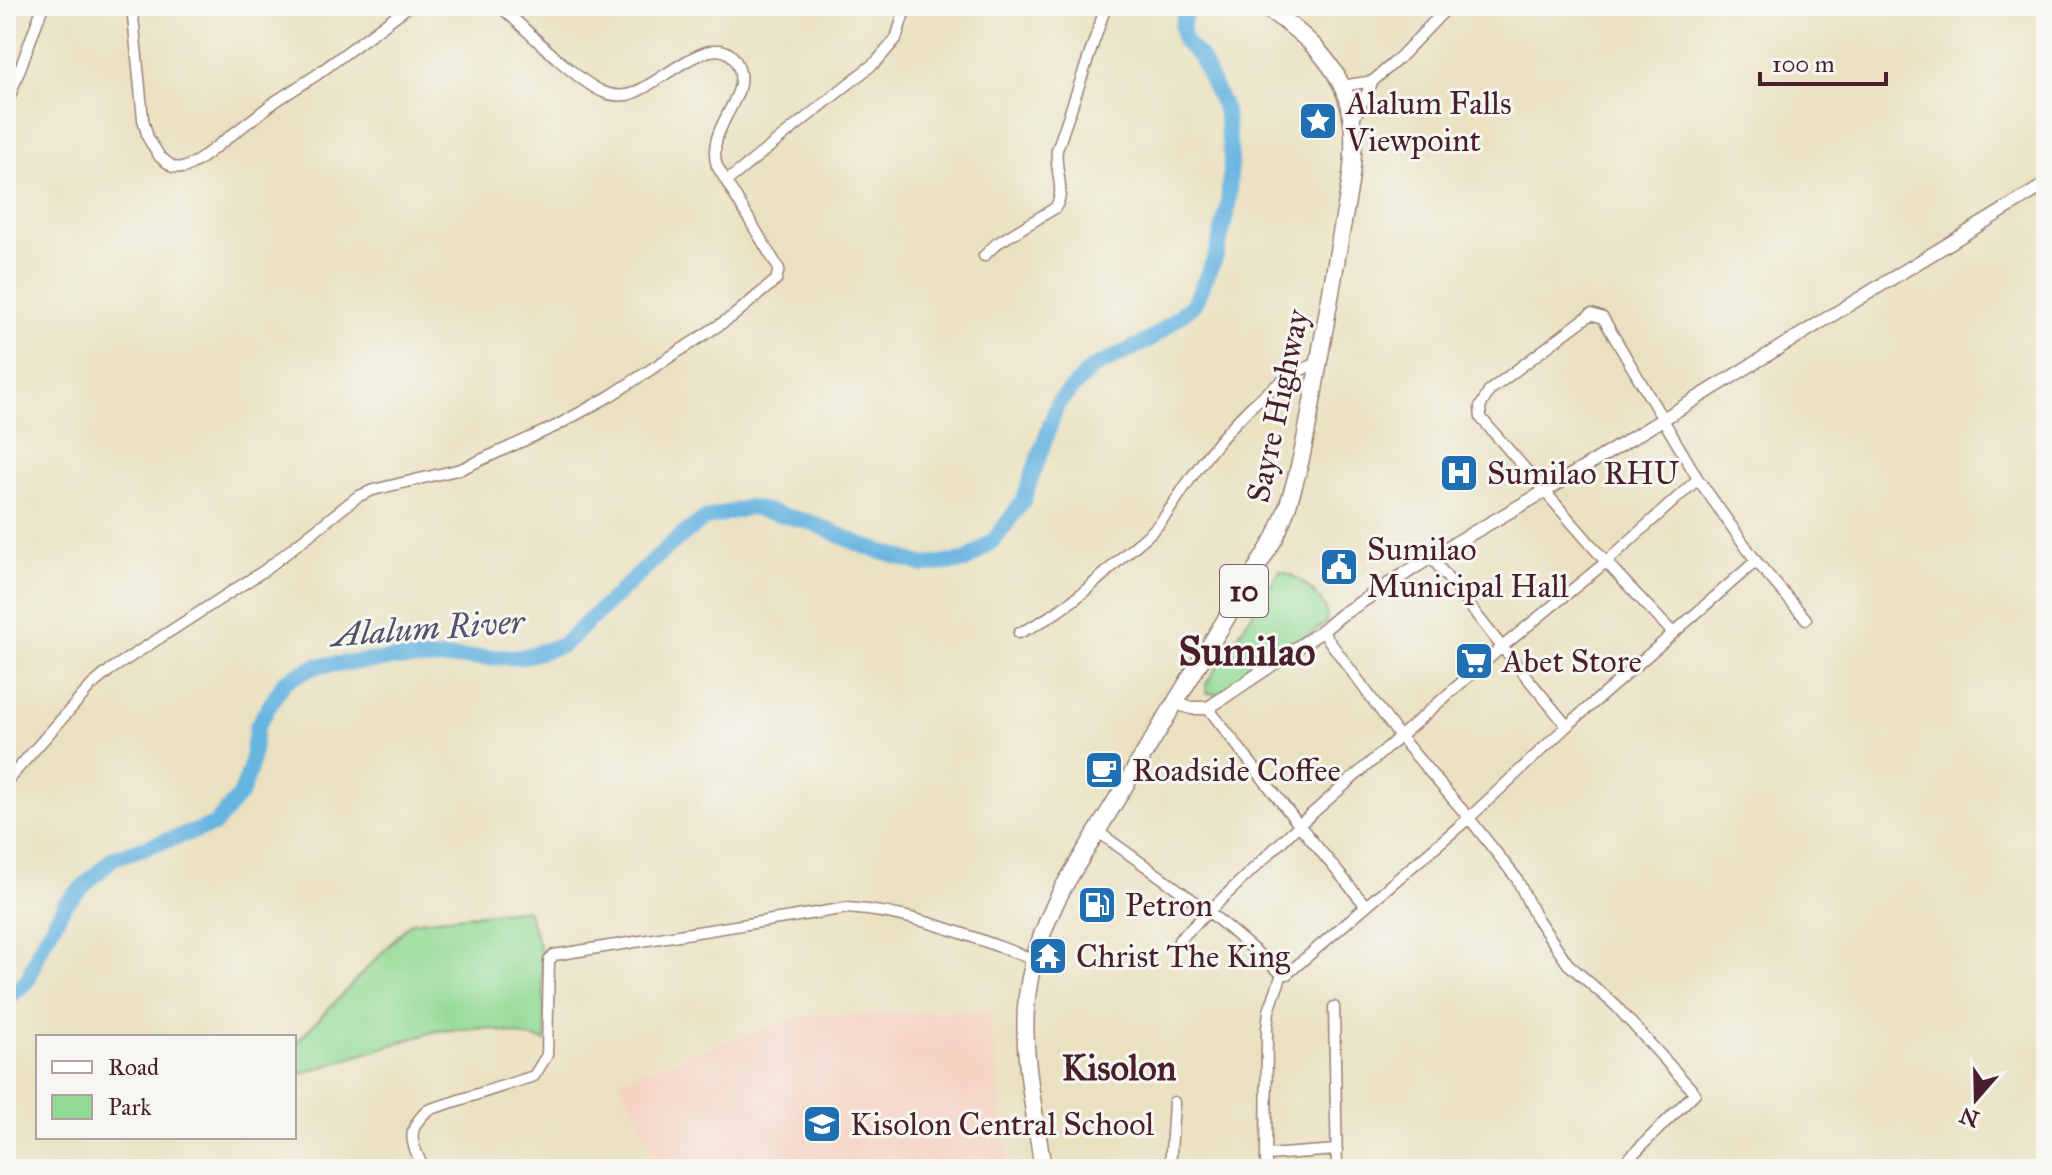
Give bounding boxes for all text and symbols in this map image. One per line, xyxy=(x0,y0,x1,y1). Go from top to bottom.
scale bar xyxy=(1760,36,1886,86)
text: 100 m xyxy=(1772,49,1835,79)
place label: Alalum Falls Viewpoint xyxy=(1344,84,1512,160)
place icon: Alalum Falls Viewpoint xyxy=(1297,100,1339,142)
street label: Sayre Highway xyxy=(1239,305,1318,506)
hospital icon: Sumilao RHU xyxy=(1438,452,1480,494)
place label: Sumilao RHU xyxy=(1487,454,1680,493)
place label: Sumilao Municipal Hall xyxy=(1367,530,1569,606)
public building icon: Sumilao Municipal Hall xyxy=(1318,546,1360,588)
road number: 10 xyxy=(1220,565,1268,617)
water label: Alalum River xyxy=(327,601,528,655)
district label: Sumilao xyxy=(1178,627,1316,676)
supermarket icon: Abet Store xyxy=(1453,640,1495,682)
place label: Abet Store xyxy=(1500,642,1642,681)
cafe icon: Roadside Coffee xyxy=(1083,749,1125,791)
place label: Roadside Coffee xyxy=(1132,751,1341,790)
fuel station icon: Petron xyxy=(1076,884,1118,926)
place label: Petron xyxy=(1125,886,1213,925)
temple icon: Christ The King xyxy=(1027,935,1069,977)
place label: Christ The King xyxy=(1076,937,1291,976)
legend xyxy=(36,1035,296,1139)
district label: Kisolon xyxy=(1062,1046,1177,1090)
text: Road xyxy=(108,1052,159,1082)
north arrow xyxy=(1936,1059,2016,1139)
text: Park xyxy=(108,1092,152,1122)
text: N xyxy=(1956,1101,1983,1133)
school or university icon: Kisolon Central School xyxy=(801,1103,843,1145)
place label: Kisolon Central School xyxy=(850,1105,1154,1144)

